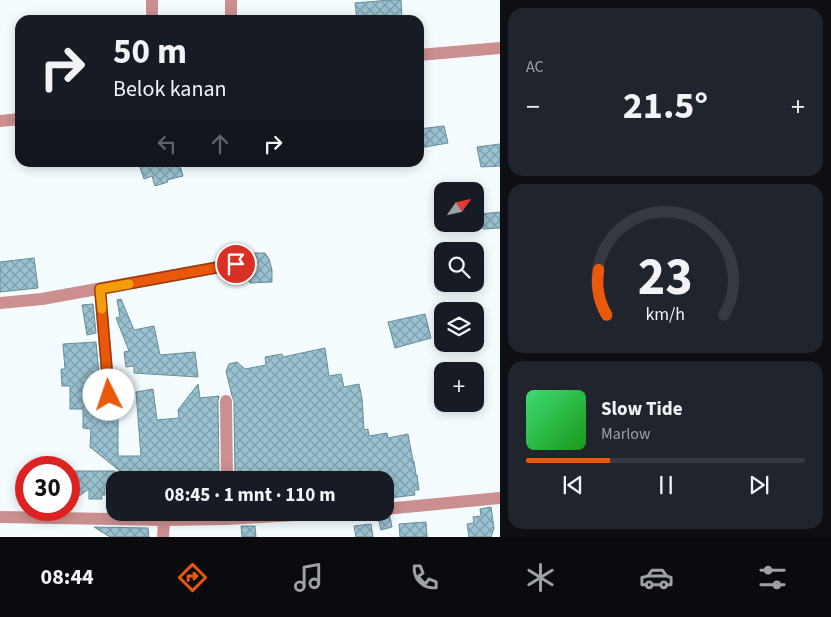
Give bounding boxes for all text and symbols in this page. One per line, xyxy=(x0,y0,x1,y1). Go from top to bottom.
text: 50 m xyxy=(113,27,187,77)
icon: right xyxy=(30,35,95,100)
text: AC xyxy=(526,56,544,78)
text: Belok kanan xyxy=(113,73,227,105)
text: 21.5° xyxy=(623,79,708,133)
text: − xyxy=(526,87,540,127)
text: + xyxy=(791,87,805,127)
icon: left xyxy=(153,130,181,158)
icon: ahead xyxy=(206,130,234,158)
icon: right xyxy=(259,130,287,158)
north arrow xyxy=(434,182,484,232)
map controls xyxy=(434,182,484,412)
text: 23 xyxy=(638,241,693,315)
button: search xyxy=(434,242,484,292)
pin xyxy=(215,243,257,285)
icon: arrive xyxy=(222,250,250,278)
button: layers xyxy=(434,302,484,352)
text: km/h xyxy=(646,302,685,327)
button: + xyxy=(434,362,484,412)
position arrow xyxy=(82,368,134,420)
text: Slow Tide xyxy=(601,396,682,423)
text: Marlow xyxy=(601,423,650,445)
speed limit sign: 30 xyxy=(15,456,80,521)
icon: previous xyxy=(559,471,587,499)
icon: pause xyxy=(652,471,680,499)
icon: next xyxy=(745,471,773,499)
text: 08:45 · 1 mnt · 110 m xyxy=(165,482,335,509)
icon: directions xyxy=(175,560,210,595)
icon: music xyxy=(291,560,326,595)
icon: phone xyxy=(407,560,442,595)
icon: climate xyxy=(523,560,558,595)
icon: car xyxy=(639,560,674,595)
icon: filters xyxy=(755,560,790,595)
text: 08:44 xyxy=(41,561,94,593)

